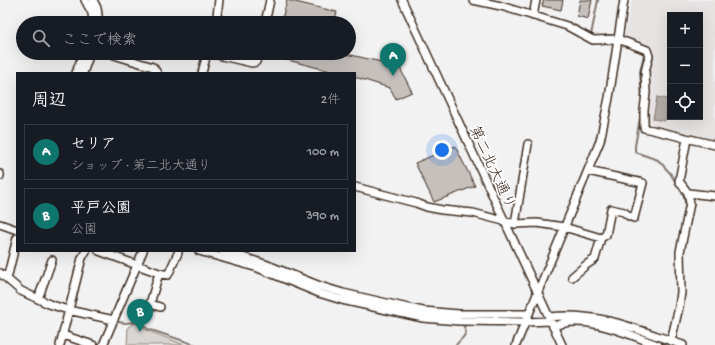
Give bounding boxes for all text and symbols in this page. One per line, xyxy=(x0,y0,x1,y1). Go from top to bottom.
map controls xyxy=(667,12,703,120)
button: + xyxy=(667,12,703,48)
search box xyxy=(16,16,356,60)
icon: search xyxy=(30,27,52,49)
text: ここで検索 xyxy=(62,32,137,50)
pin: A xyxy=(380,43,406,76)
button: − xyxy=(667,48,703,84)
button: locate xyxy=(667,84,703,120)
text: 周辺 xyxy=(32,92,66,112)
text: 2件 xyxy=(321,93,340,108)
street label: 第二北大通り xyxy=(464,123,519,212)
text: セリア xyxy=(71,136,116,154)
your location xyxy=(432,140,452,160)
text: A xyxy=(42,145,50,160)
text: 100 m xyxy=(307,145,339,160)
text: ショップ · 第二北大通り xyxy=(71,159,211,174)
text: 平戸公園 xyxy=(71,200,131,218)
text: B xyxy=(43,209,49,224)
text: 390 m xyxy=(306,209,339,224)
text: 公園 xyxy=(71,223,97,238)
pin: B xyxy=(127,299,153,332)

